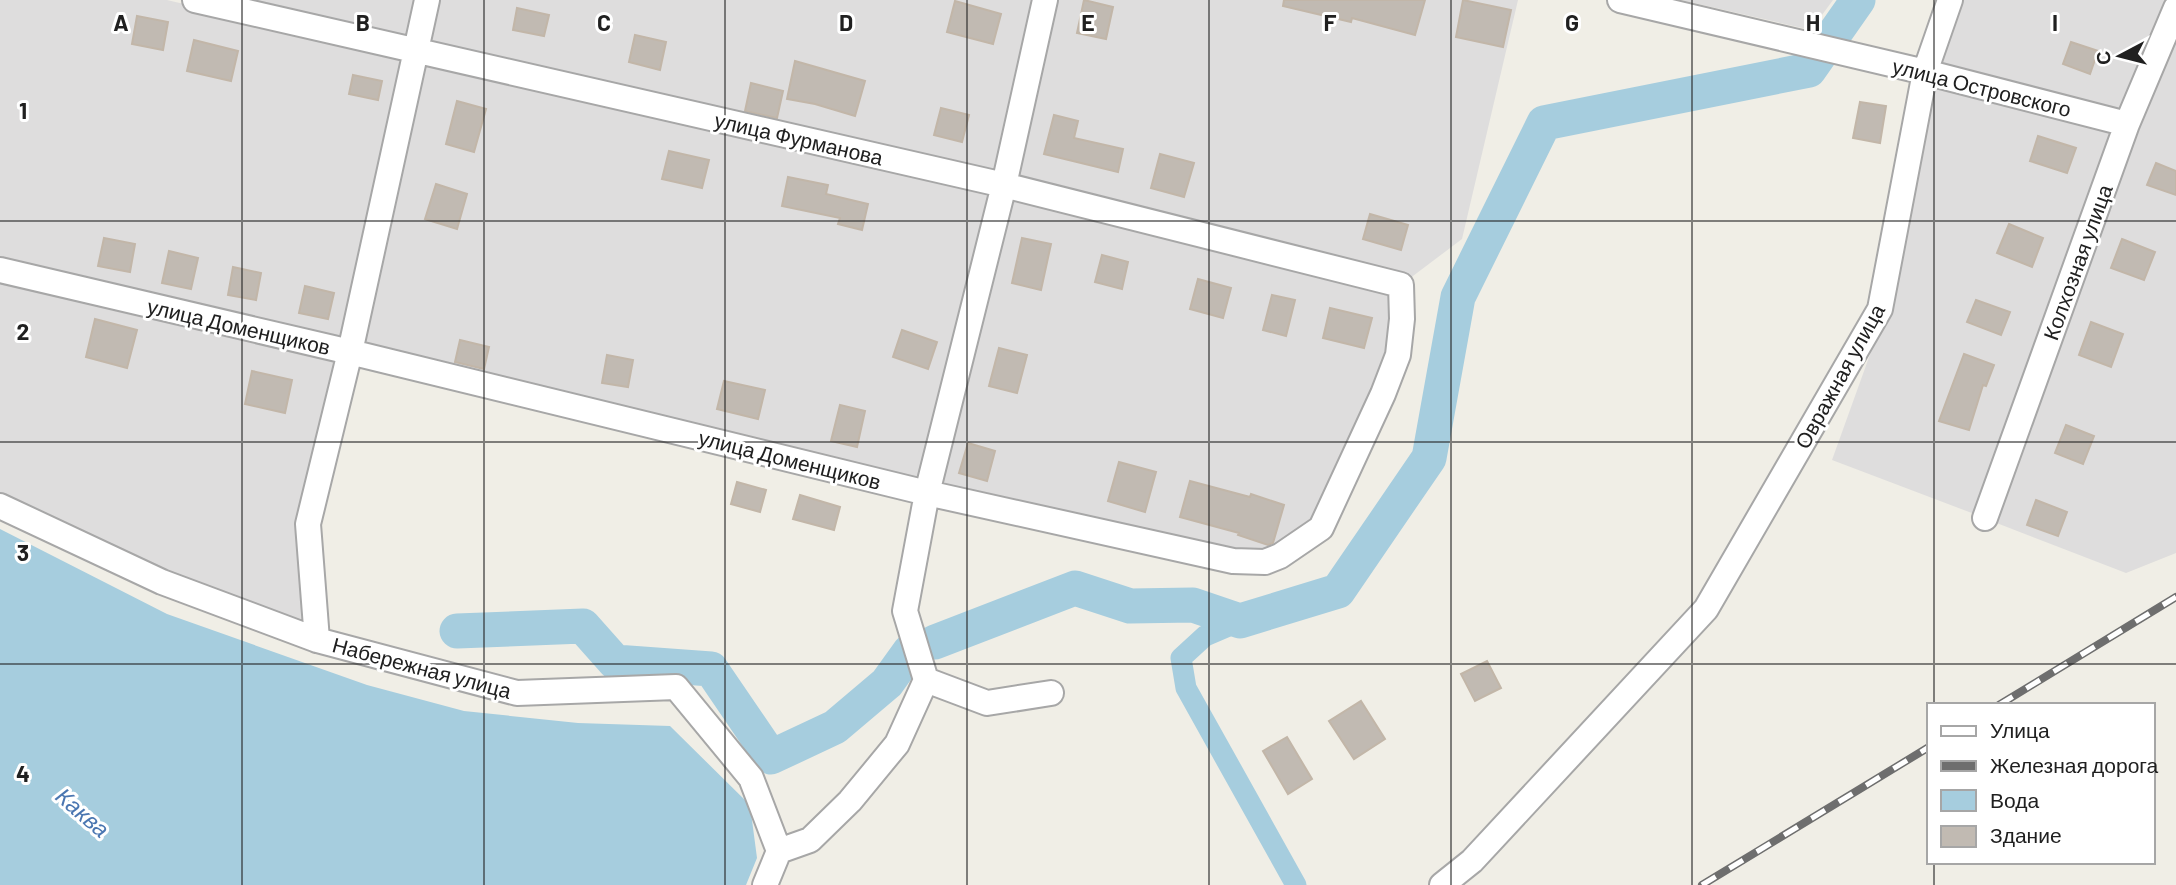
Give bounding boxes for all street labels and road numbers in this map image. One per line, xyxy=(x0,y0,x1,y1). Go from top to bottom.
street label: улица Островского xyxy=(1890,53,2074,121)
street label: улица Фурманова xyxy=(712,106,886,170)
street label: Колхозная улица xyxy=(2037,181,2117,343)
street label: улица Доменщиков xyxy=(145,293,333,359)
street label: Овражная улица xyxy=(1789,299,1889,453)
street label: улица Доменщиков xyxy=(696,424,884,494)
street label: Набережная улица xyxy=(330,631,514,703)

